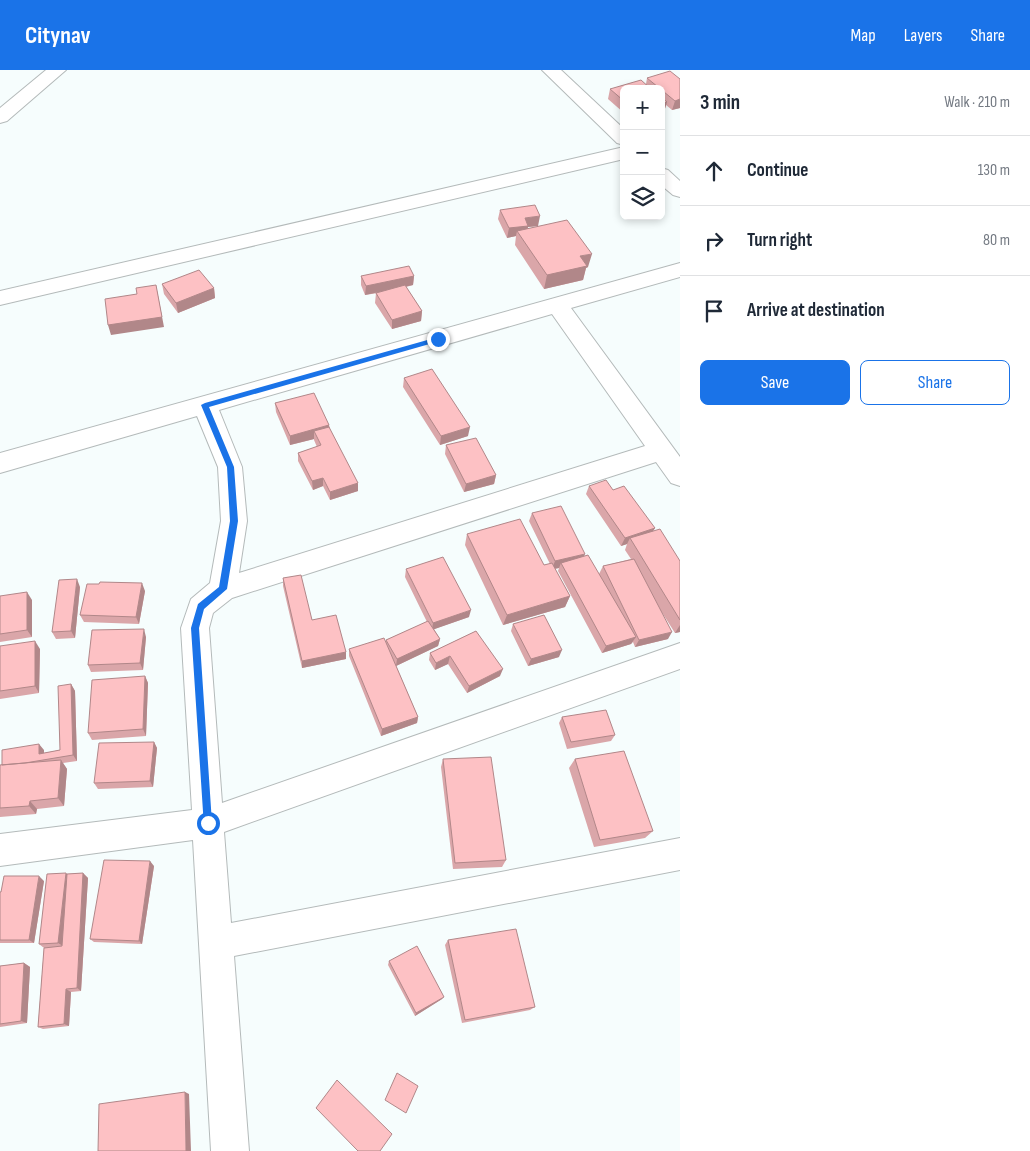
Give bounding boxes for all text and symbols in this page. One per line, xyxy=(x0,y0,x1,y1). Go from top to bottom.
text: Citynav xyxy=(25,21,91,50)
text: Map xyxy=(851,25,876,46)
text: Layers xyxy=(904,25,943,46)
text: Share xyxy=(971,25,1005,46)
map controls xyxy=(620,85,665,220)
button: + xyxy=(620,85,665,130)
text: 3 min xyxy=(700,90,740,115)
text: Walk · 210 m xyxy=(944,93,1010,112)
button: − xyxy=(620,130,665,175)
icon: ahead xyxy=(700,157,728,185)
text: Continue xyxy=(747,159,808,182)
text: 130 m xyxy=(978,161,1010,180)
button: layers xyxy=(620,175,665,220)
icon: right xyxy=(700,227,728,255)
text: Turn right xyxy=(747,229,812,252)
text: 80 m xyxy=(983,231,1010,250)
icon: arrive xyxy=(700,297,728,325)
text: Arrive at destination xyxy=(747,299,885,322)
route end xyxy=(427,328,450,351)
button: Save xyxy=(700,360,850,405)
button: Share xyxy=(860,360,1010,405)
route start xyxy=(197,812,220,835)

